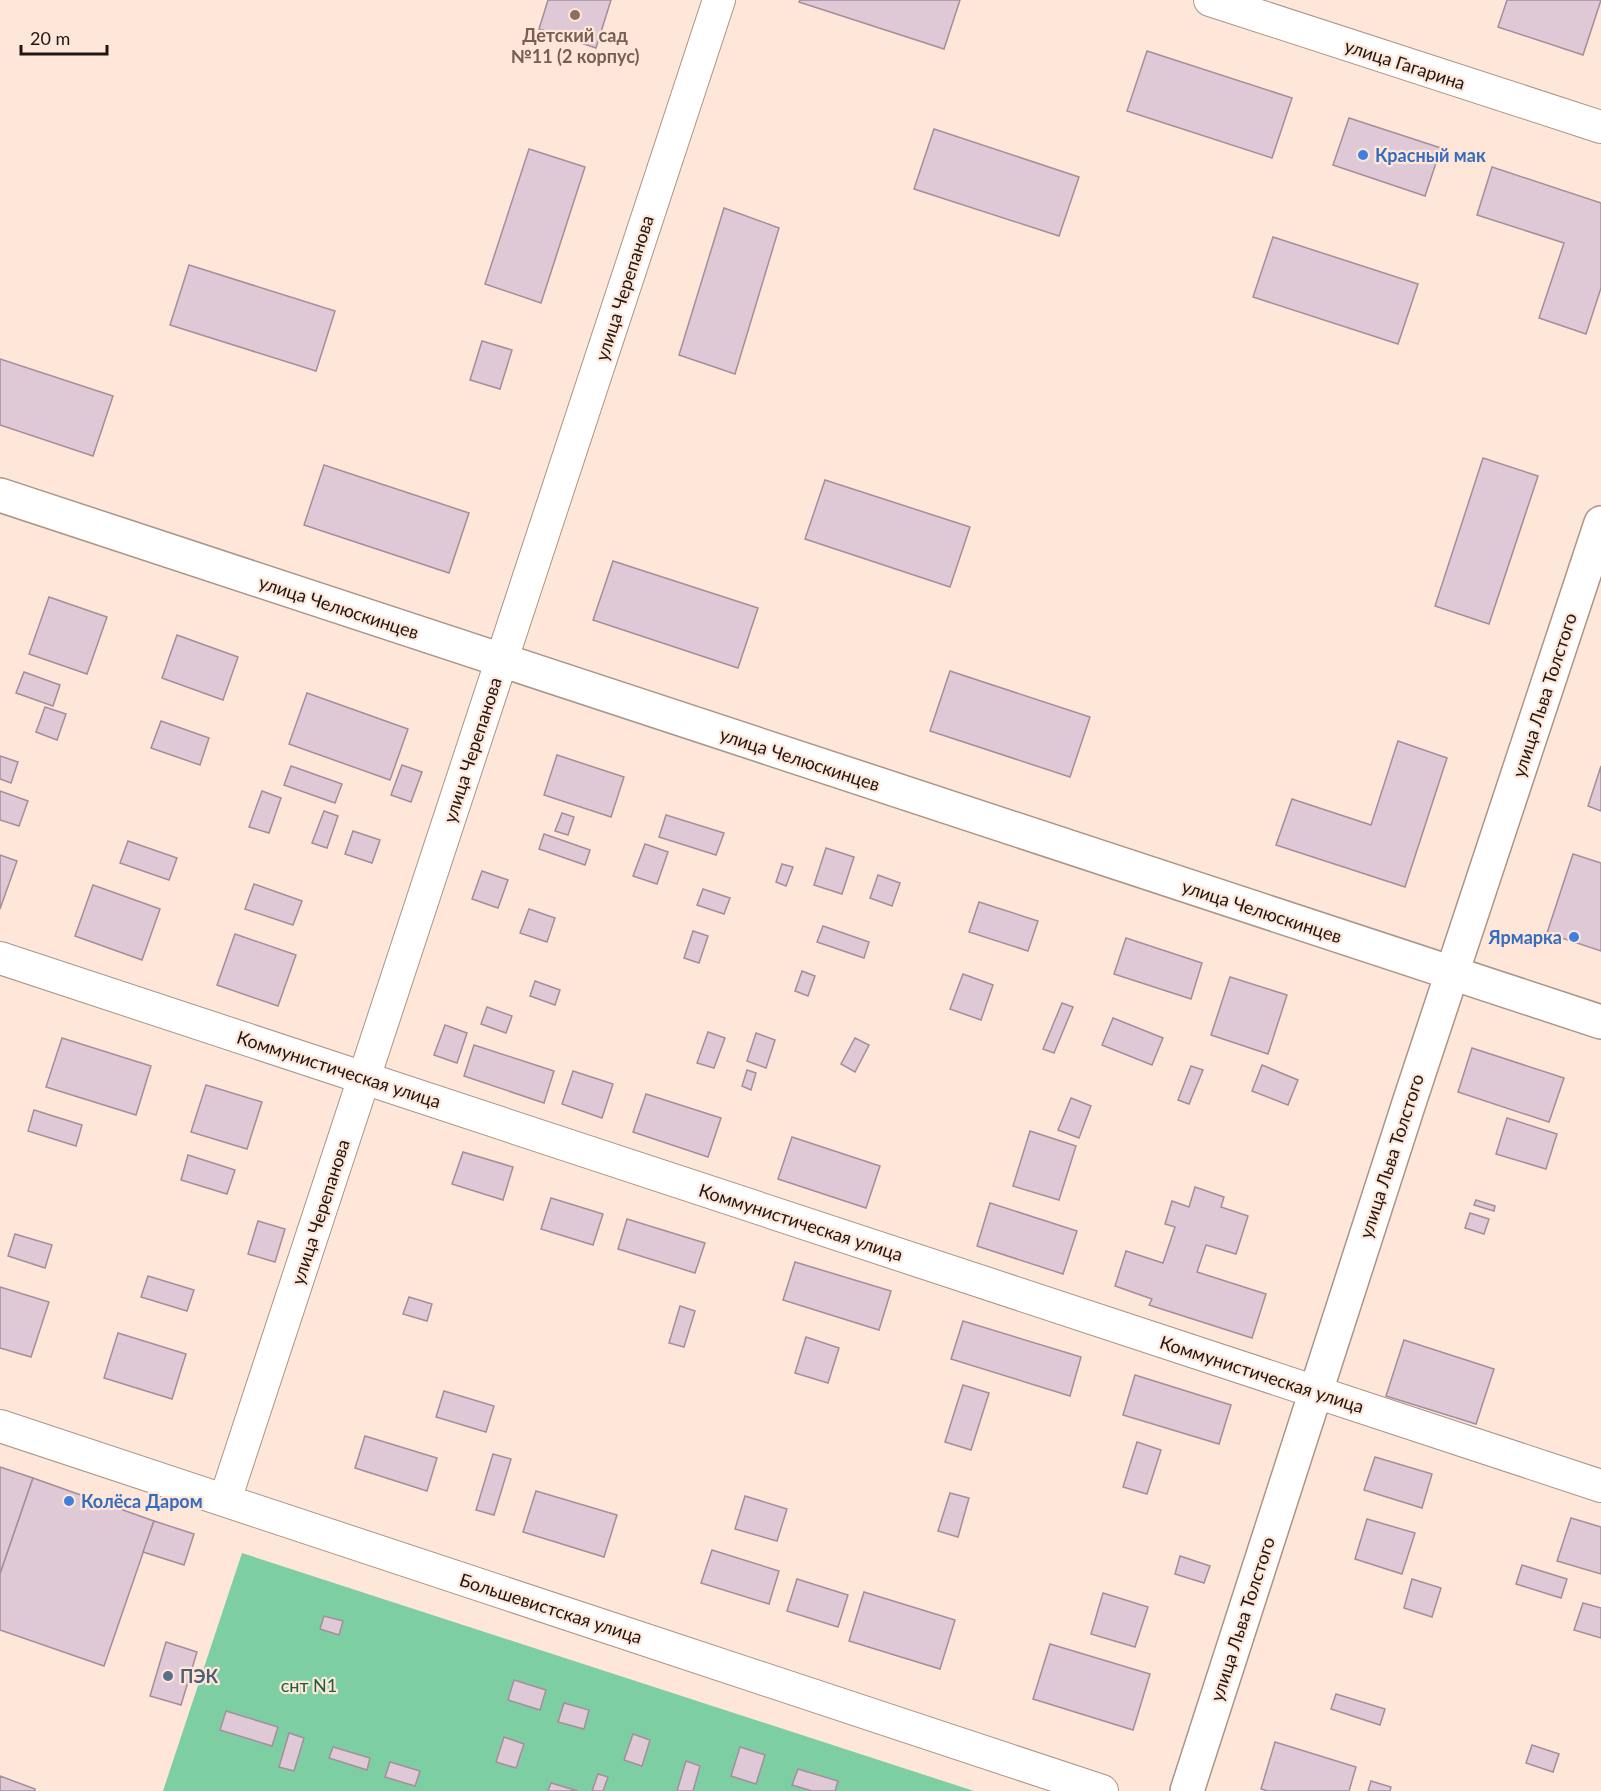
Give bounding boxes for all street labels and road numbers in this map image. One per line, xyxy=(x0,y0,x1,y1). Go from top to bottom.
street label: улица Гагарина xyxy=(1342,34,1468,94)
street label: улица Черепанова xyxy=(590,212,658,364)
street label: улица Челюскинцев xyxy=(256,571,422,643)
street label: улица Льва Толстого xyxy=(1507,610,1581,780)
street label: улица Черепанова xyxy=(438,674,506,826)
street label: улица Челюскинцев xyxy=(717,723,883,795)
street label: улица Челюскинцев xyxy=(1179,875,1345,947)
street label: Коммунистическая улица xyxy=(234,1026,444,1112)
street label: улица Льва Толстого xyxy=(1354,1071,1428,1241)
street label: улица Черепанова xyxy=(286,1136,354,1288)
street label: Коммунистическая улица xyxy=(696,1179,906,1265)
street label: Коммунистическая улица xyxy=(1157,1331,1367,1417)
street label: улица Льва Толстого xyxy=(1205,1534,1279,1704)
street label: Большевистская улица xyxy=(457,1568,645,1648)

